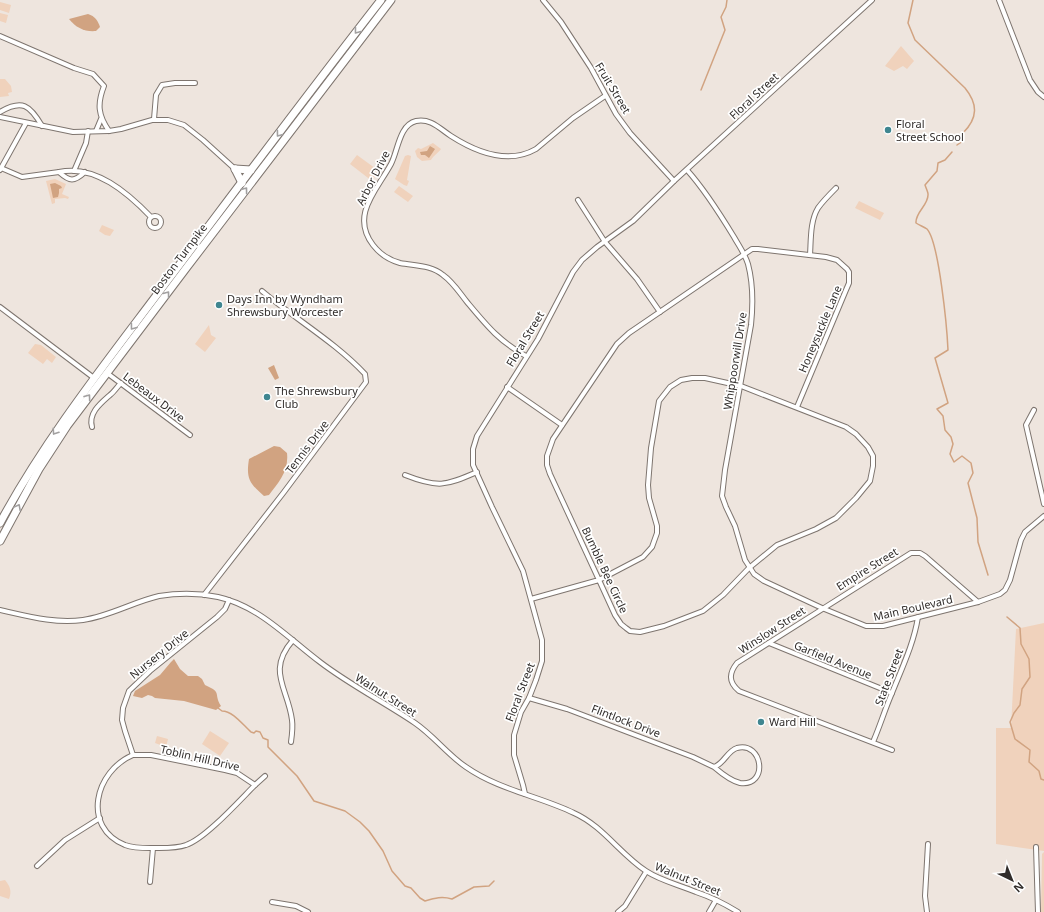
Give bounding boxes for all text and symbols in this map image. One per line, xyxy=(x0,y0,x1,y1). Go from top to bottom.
one-way arrow xyxy=(355,26,362,33)
street label: Fruit Street xyxy=(592,59,635,116)
street label: Floral Street xyxy=(726,69,782,122)
place label: Floral Street School xyxy=(896,116,964,144)
marker: Floral Street School xyxy=(883,125,893,135)
one-way arrow xyxy=(277,130,284,137)
street label: Arbor Drive xyxy=(352,148,393,208)
one-way arrow xyxy=(241,188,248,195)
street label: Boston Turnpike xyxy=(147,220,210,297)
street label: Honeysuckle Lane xyxy=(794,283,845,375)
one-way arrow xyxy=(162,291,169,298)
place label: Days Inn by Wyndham Shrewsbury Worcester xyxy=(227,291,344,319)
marker: Days Inn by Wyndham Shrewsbury Worcester xyxy=(214,300,224,310)
street label: Floral Street xyxy=(502,308,547,369)
street label: Whippoorwill Drive xyxy=(719,311,750,411)
one-way arrow xyxy=(130,323,137,330)
street label: Lebeaux Drive xyxy=(120,368,188,425)
place label: The Shrewsbury Club xyxy=(275,383,358,411)
marker: The Shrewsbury Club xyxy=(262,392,272,402)
one-way arrow xyxy=(84,395,91,402)
street label: Tennis Drive xyxy=(282,417,332,477)
one-way arrow xyxy=(53,427,60,434)
one-way arrow xyxy=(14,503,21,511)
street label: Bumble Bee Circle xyxy=(579,524,632,615)
street label: Empire Street xyxy=(833,544,900,594)
street label: Main Boulevard xyxy=(872,591,954,624)
street label: Winslow Street xyxy=(736,602,808,657)
street label: Nursery Drive xyxy=(126,625,191,682)
street label: Garfield Avenue xyxy=(792,637,874,682)
street label: State Street xyxy=(871,646,906,707)
street label: Floral Street xyxy=(501,660,538,724)
street label: Walnut Street xyxy=(353,670,420,720)
street label: Flintlock Drive xyxy=(589,700,663,741)
place label: Ward Hill xyxy=(769,714,816,729)
marker: Ward Hill xyxy=(756,717,766,727)
street label: Toblin Hill Drive xyxy=(159,741,241,774)
street label: Walnut Street xyxy=(653,858,724,899)
north arrow xyxy=(992,860,1032,900)
text: N xyxy=(1011,879,1028,896)

